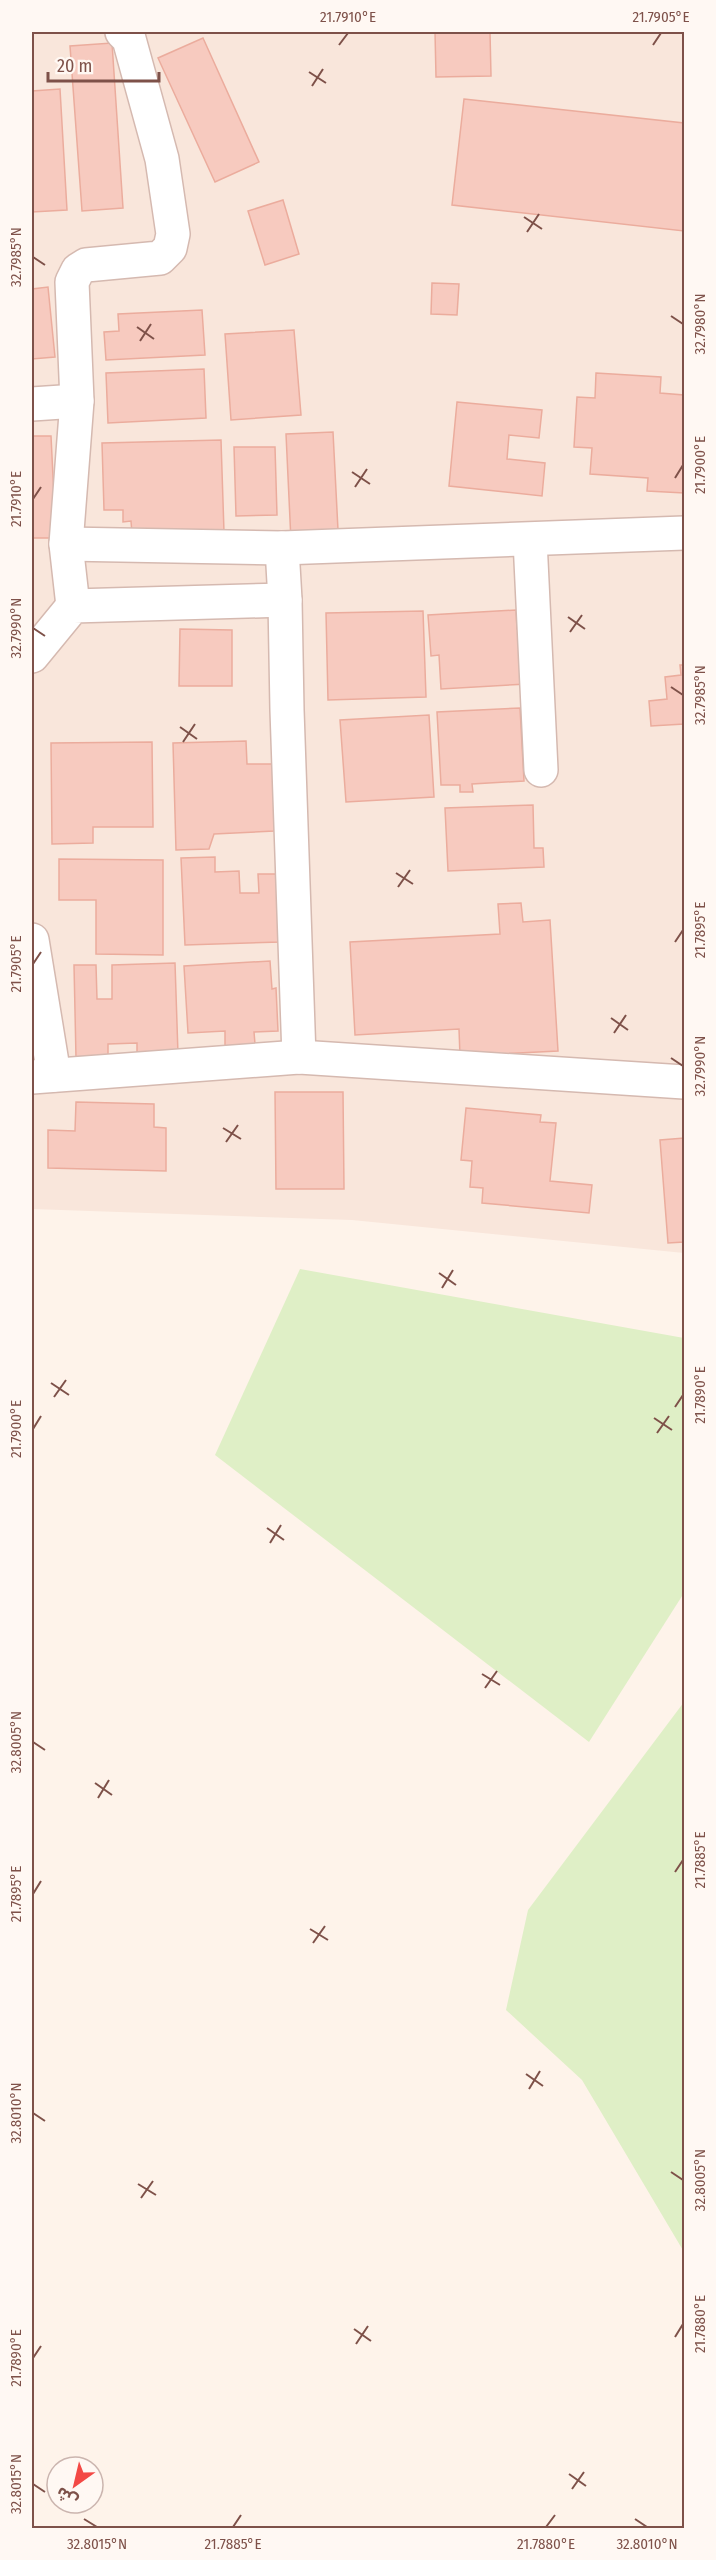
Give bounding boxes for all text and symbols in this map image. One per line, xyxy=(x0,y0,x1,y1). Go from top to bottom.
text: 21.7910°E xyxy=(320,8,376,26)
text: 21.7905°E xyxy=(632,8,690,26)
scale bar xyxy=(48,45,159,83)
text: 20 m xyxy=(57,55,92,77)
text: 32.7985°N xyxy=(7,227,25,287)
text: 32.7980°N xyxy=(691,293,709,355)
text: 21.7900°E xyxy=(691,436,709,494)
text: 21.7910°E xyxy=(7,471,25,527)
text: 32.7990°N xyxy=(7,598,25,658)
text: 32.7985°N xyxy=(691,665,709,725)
text: 21.7895°E xyxy=(691,902,709,958)
text: 21.7905°E xyxy=(7,935,25,993)
text: 32.7990°N xyxy=(691,1036,709,1096)
text: 21.7890°E xyxy=(691,1366,709,1424)
text: 21.7900°E xyxy=(7,1400,25,1458)
text: 32.8005°N xyxy=(7,1711,25,1773)
text: 21.7885°E xyxy=(691,1832,709,1888)
text: 21.7895°E xyxy=(7,1866,25,1922)
text: 32.8010°N xyxy=(7,2082,25,2144)
text: 32.8005°N xyxy=(691,2149,709,2211)
text: 21.7880°E xyxy=(691,2295,709,2353)
text: 21.7890°E xyxy=(7,2329,25,2387)
text: 32.8015°N xyxy=(7,2454,25,2514)
north arrow xyxy=(45,2455,105,2515)
text: ش xyxy=(52,2483,81,2511)
text: 32.8015°N xyxy=(67,2535,127,2553)
text: 21.7885°E xyxy=(205,2535,261,2553)
text: 21.7880°E xyxy=(517,2535,575,2553)
text: 32.8010°N xyxy=(616,2535,678,2553)

